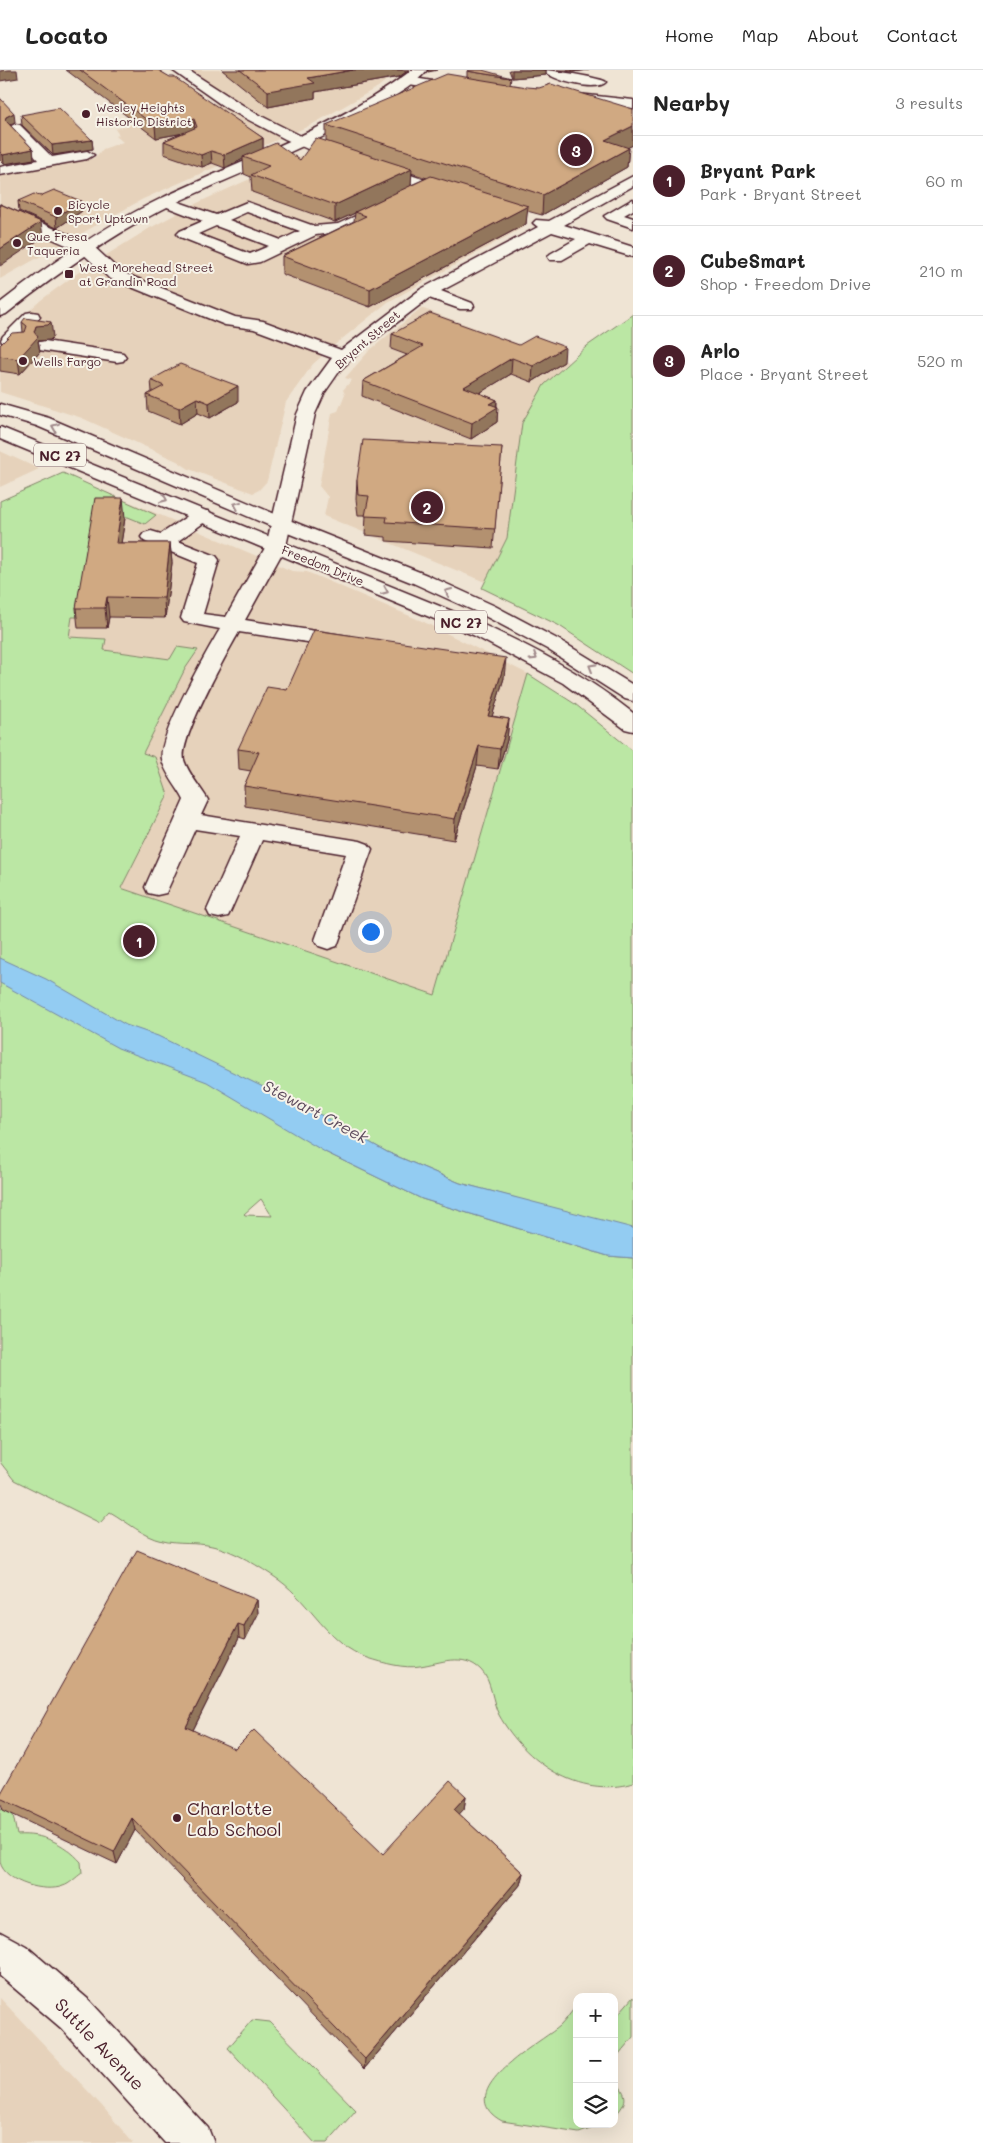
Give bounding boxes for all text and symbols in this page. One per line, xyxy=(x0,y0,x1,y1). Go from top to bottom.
text: Locato xyxy=(25,19,108,50)
text: Home xyxy=(665,23,714,47)
text: Map xyxy=(742,23,778,47)
text: About xyxy=(806,23,859,47)
text: Contact xyxy=(887,23,958,47)
text: Nearby xyxy=(653,89,730,116)
text: 3 results xyxy=(895,92,963,113)
place label: Wesley Heights Historic District xyxy=(96,99,192,129)
marker: Wesley Heights Historic District xyxy=(80,108,92,120)
pin: 3 xyxy=(560,131,592,169)
text: Bryant Park xyxy=(700,158,816,183)
text: 1 xyxy=(665,170,673,191)
text: 60 m xyxy=(926,170,963,191)
text: Park · Bryant Street xyxy=(700,183,862,204)
place label: Bicycle Sport Uptown xyxy=(68,196,148,226)
marker: Bicycle Sport Uptown xyxy=(52,205,64,217)
place label: Que Fresa Taqueria xyxy=(27,228,88,258)
marker: Que Fresa Taqueria xyxy=(11,237,23,249)
text: CubeSmart xyxy=(700,248,805,273)
place label: West Morehead Street at Grandin Road xyxy=(79,259,213,289)
text: 2 xyxy=(665,260,673,281)
text: 210 m xyxy=(919,260,963,281)
marker: West Morehead Street at Grandin Road xyxy=(63,268,75,280)
text: Shop · Freedom Drive xyxy=(700,273,871,294)
street label: Bryant Street xyxy=(331,306,403,372)
text: Arlo xyxy=(700,338,740,363)
text: 3 xyxy=(664,350,674,371)
text: 520 m xyxy=(917,350,963,371)
place label: Wells Fargo xyxy=(33,353,101,369)
marker: Wells Fargo xyxy=(17,355,29,367)
text: Place · Bryant Street xyxy=(700,363,869,384)
one-way arrow xyxy=(51,423,60,434)
road number: NC 27 xyxy=(34,444,86,466)
pin: 2 xyxy=(411,488,443,526)
one-way arrow xyxy=(159,493,167,503)
one-way arrow xyxy=(233,500,242,511)
street label: Freedom Drive xyxy=(279,541,367,589)
one-way arrow xyxy=(380,585,389,595)
one-way arrow xyxy=(444,587,453,598)
road number: NC 27 xyxy=(435,610,487,634)
one-way arrow xyxy=(528,650,537,660)
one-way arrow xyxy=(588,664,597,674)
your location xyxy=(358,919,384,945)
pin: 1 xyxy=(123,922,155,960)
water label: Stewart Creek xyxy=(260,1074,373,1148)
place label: Charlotte Lab School xyxy=(187,1796,282,1841)
marker: Charlotte Lab School xyxy=(171,1812,183,1824)
street label: Suttle Avenue xyxy=(50,1993,150,2095)
map controls xyxy=(573,1993,618,2128)
button: + xyxy=(573,1993,618,2038)
button: − xyxy=(573,2038,618,2083)
button: layers xyxy=(573,2083,618,2128)

